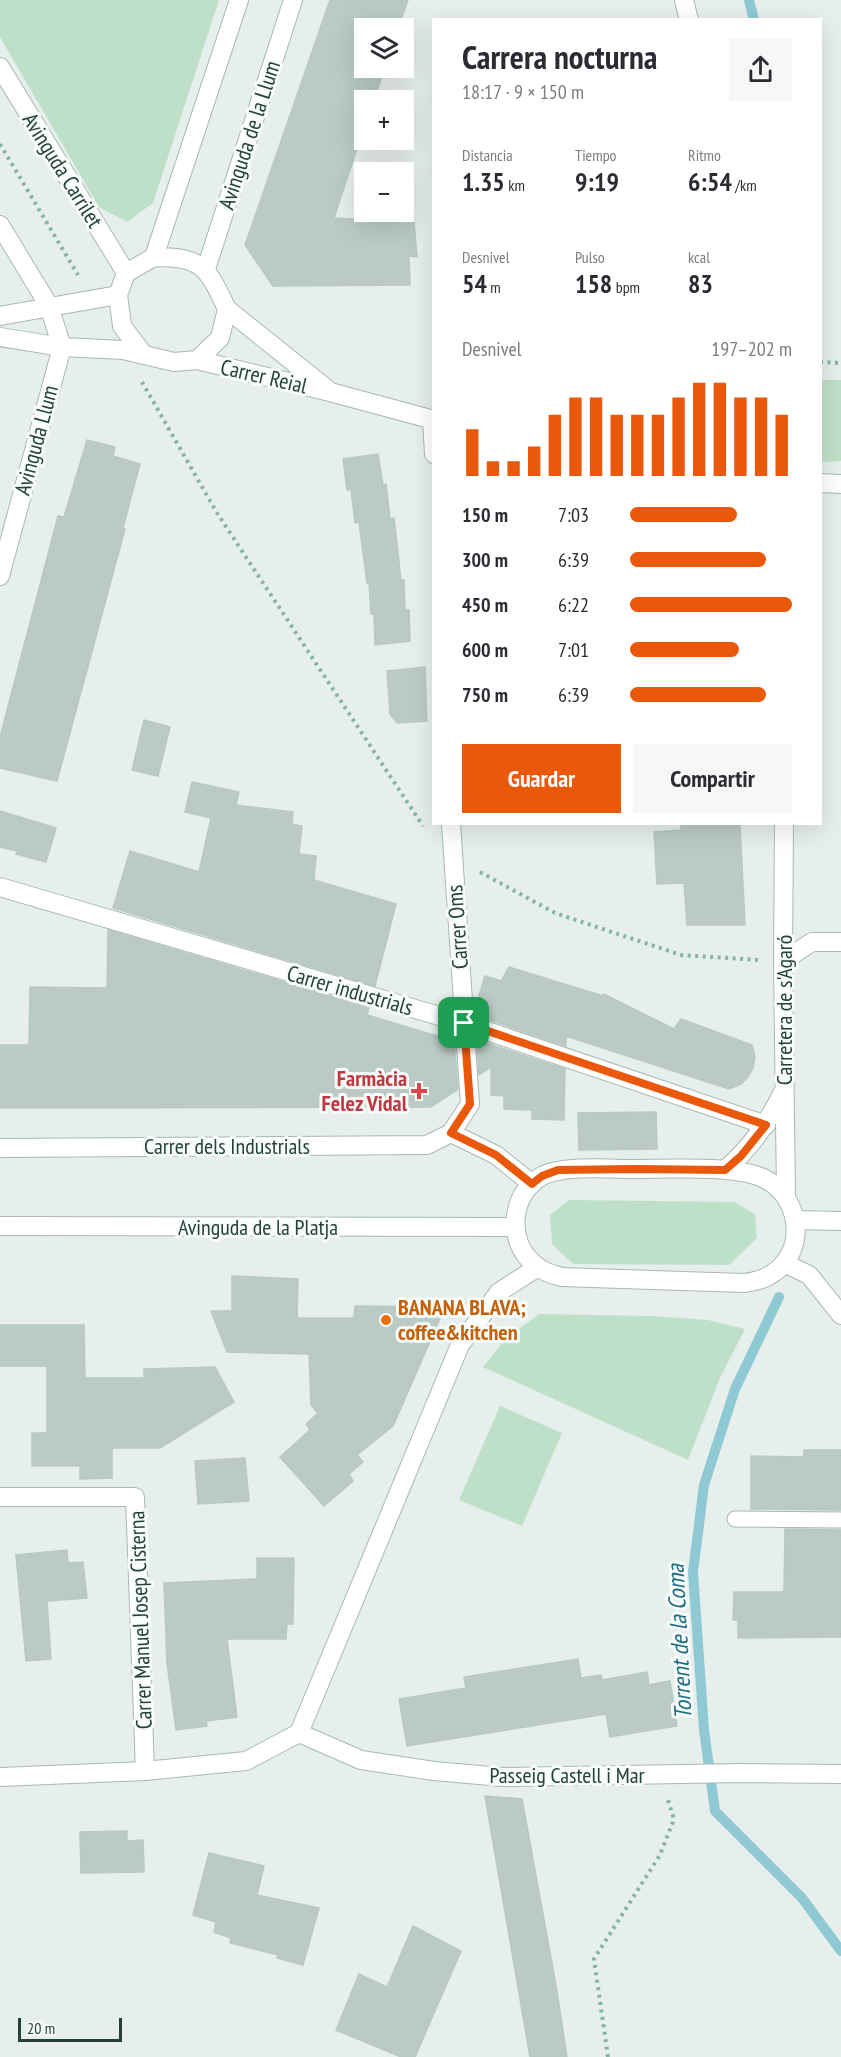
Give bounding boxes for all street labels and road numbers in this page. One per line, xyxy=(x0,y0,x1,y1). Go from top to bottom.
street label: Avinguda de la Llum xyxy=(212,57,286,213)
street label: Avinguda Carrilet xyxy=(17,107,109,233)
street label: Carrer Reial xyxy=(218,352,311,400)
street label: Avinguda Llum xyxy=(8,382,64,498)
street label: Carrer Oms xyxy=(440,884,474,970)
street label: Carretera de s'Agaró xyxy=(770,935,798,1085)
street label: Carrer industrials xyxy=(284,959,416,1021)
street label: Carrer dels Industrials xyxy=(144,1132,310,1160)
street label: Avinguda de la Platja xyxy=(178,1213,338,1241)
street label: Carrer Manuel Josep Cisterna xyxy=(122,1510,158,1730)
street label: Passeig Castell i Mar xyxy=(489,1761,645,1789)

